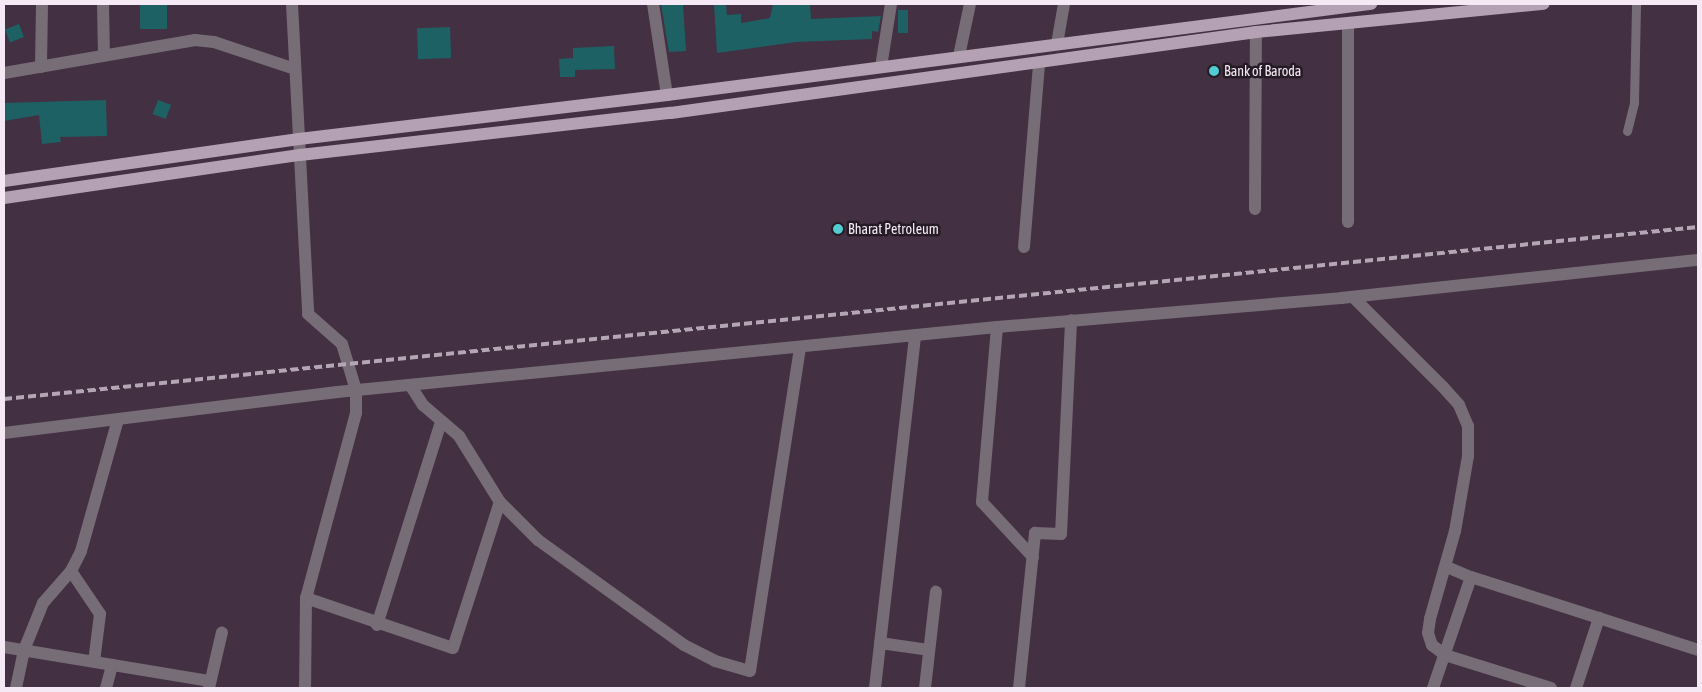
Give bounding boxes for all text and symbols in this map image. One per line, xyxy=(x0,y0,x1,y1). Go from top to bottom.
place label: Bank of Baroda xyxy=(1224,63,1301,79)
marker: Bank of Baroda xyxy=(1208,65,1220,77)
place label: Bharat Petroleum xyxy=(848,221,939,237)
marker: Bharat Petroleum xyxy=(832,223,844,235)

